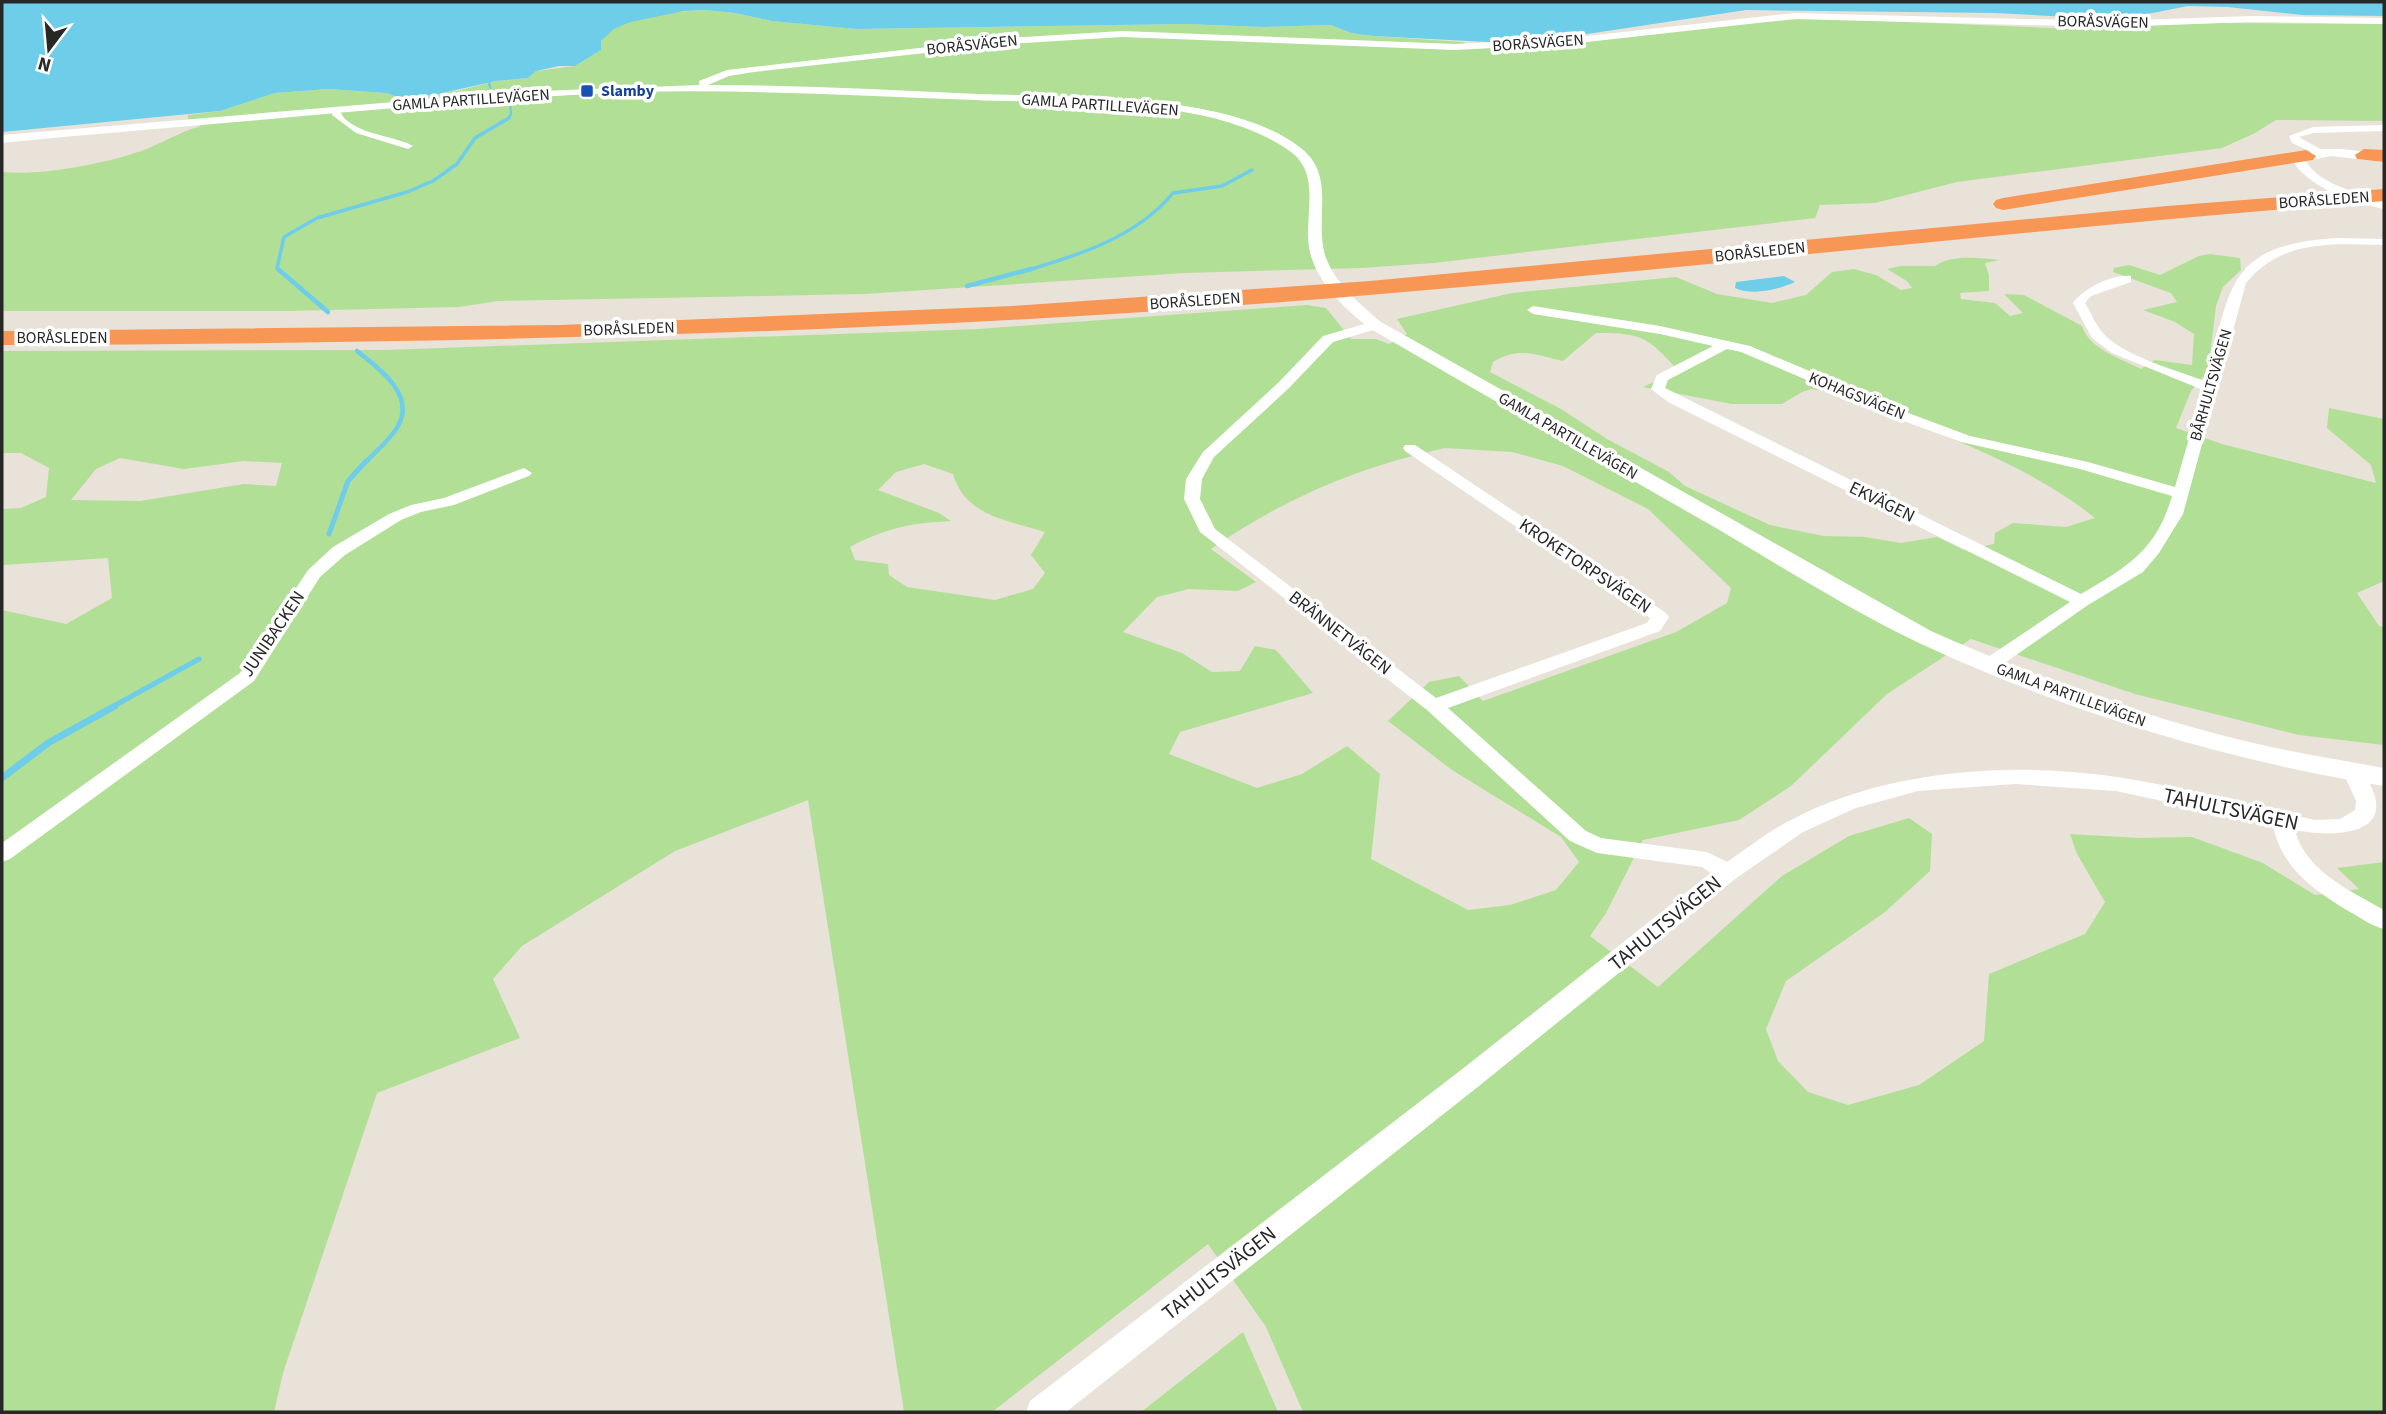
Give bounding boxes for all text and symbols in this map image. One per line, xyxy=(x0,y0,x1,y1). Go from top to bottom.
street label: BORÅSVÄGEN xyxy=(2057,10,2149,34)
north arrow xyxy=(14,14,84,84)
street label: BORÅSVÄGEN xyxy=(925,29,1019,61)
street label: BORÅSVÄGEN xyxy=(1492,29,1584,57)
text: N xyxy=(35,49,55,79)
place label: Slamby xyxy=(601,80,655,102)
marker: Slamby xyxy=(579,83,595,99)
street label: GAMLA PARTILLEVÄGEN xyxy=(392,84,550,116)
street label: GAMLA PARTILLEVÄGEN xyxy=(1021,89,1179,121)
street label: BORÅSLEDEN xyxy=(2278,186,2370,214)
street label: BORÅSLEDEN xyxy=(1714,236,1806,268)
street label: BORÅSLEDEN xyxy=(1149,287,1241,315)
street label: BORÅSLEDEN xyxy=(583,316,675,342)
street label: BÅRHULTSVÄGEN xyxy=(2185,326,2237,444)
street label: BORÅSLEDEN xyxy=(16,327,108,349)
street label: KOHAGSVÄGEN xyxy=(1806,367,1908,425)
street label: GAMLA PARTILLEVÄGEN xyxy=(1494,387,1642,485)
street label: EKVÄGEN xyxy=(1845,475,1919,529)
street label: KROKETORPSVÄGEN xyxy=(1514,512,1656,620)
street label: BRÄNNETVÄGEN xyxy=(1284,585,1396,681)
street label: JUNIBACKEN xyxy=(235,586,311,682)
street label: GAMLA PARTILLEVÄGEN xyxy=(1993,658,2149,732)
street label: TAHULTSVÄGEN xyxy=(2161,780,2301,838)
street label: TAHULTSVÄGEN xyxy=(1602,868,1728,978)
street label: TAHULTSVÄGEN xyxy=(1155,1219,1283,1327)

